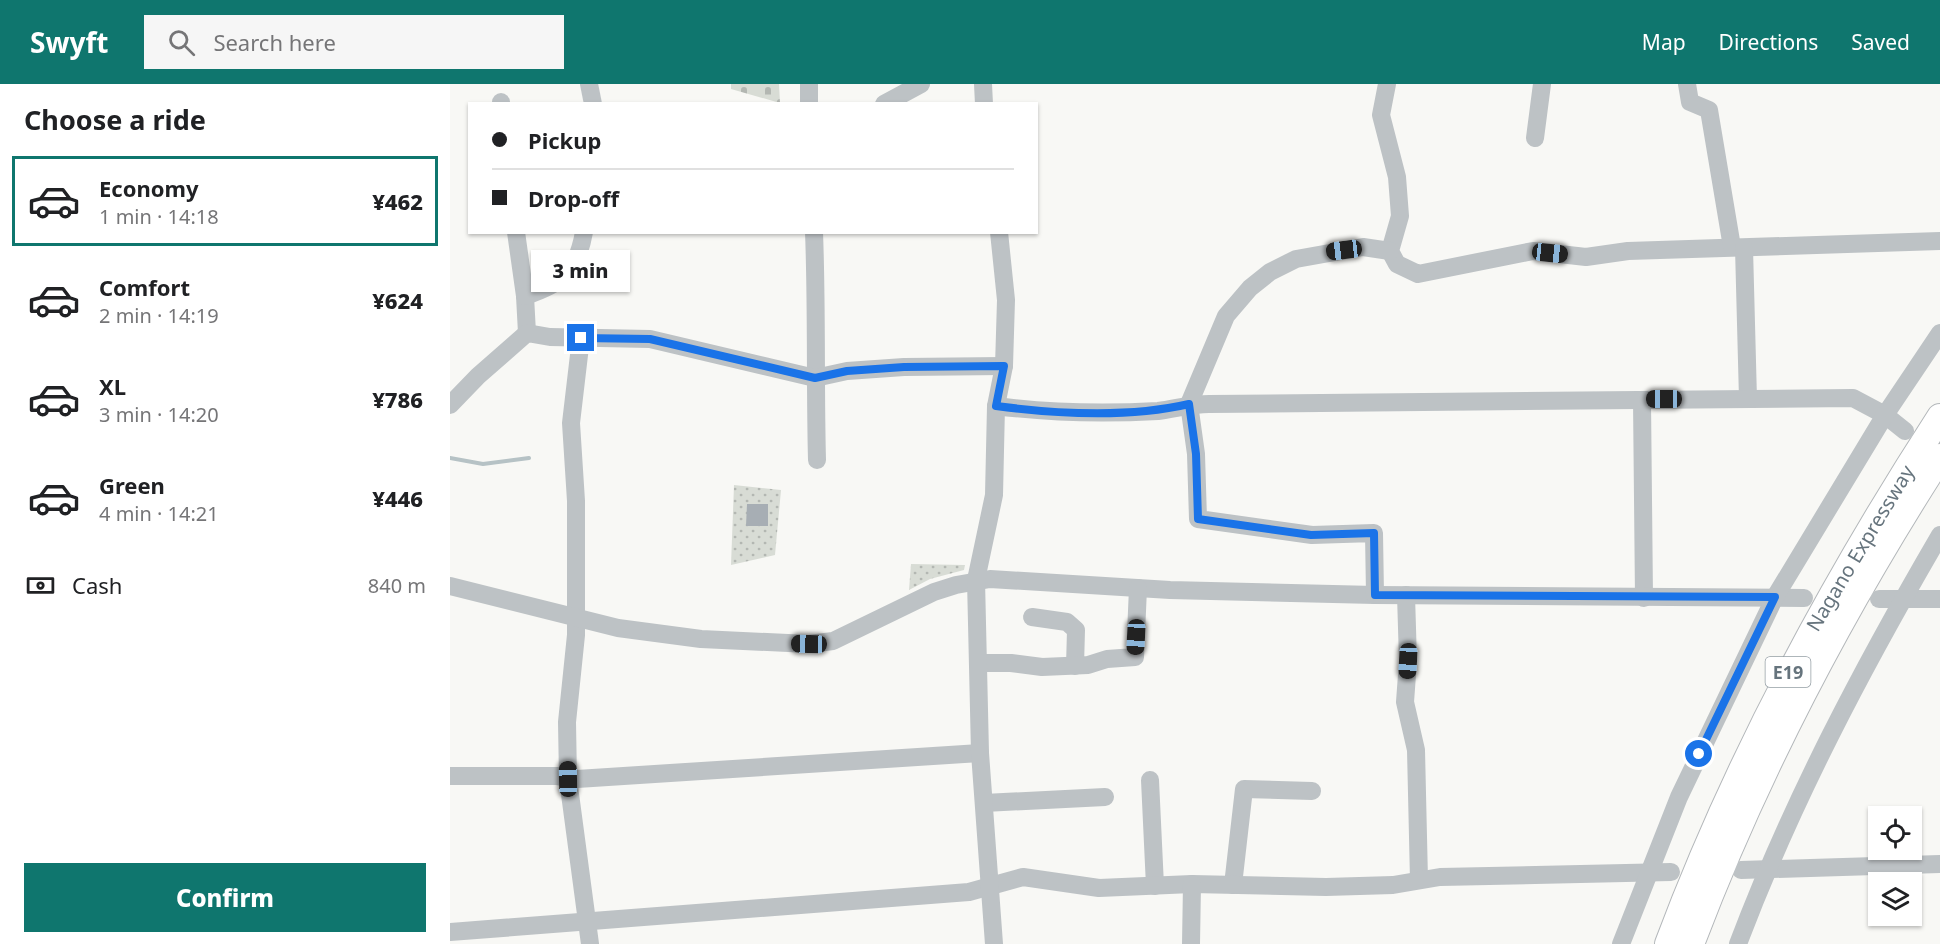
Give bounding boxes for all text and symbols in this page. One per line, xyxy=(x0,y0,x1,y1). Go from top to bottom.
search box xyxy=(144,15,564,69)
text: Swyft xyxy=(30,23,108,61)
icon: search xyxy=(165,26,198,59)
text: Search here xyxy=(213,27,336,57)
text: Map xyxy=(1642,28,1686,56)
text: Directions xyxy=(1719,28,1818,56)
text: Saved xyxy=(1851,28,1910,56)
text: Choose a ride xyxy=(24,101,206,138)
text: Pickup xyxy=(528,125,601,155)
text: Economy xyxy=(99,173,198,203)
icon: car xyxy=(27,174,81,228)
text: Drop-off xyxy=(528,183,619,213)
text: ¥462 xyxy=(372,186,423,216)
text: 1 min · 14:18 xyxy=(99,203,219,230)
car xyxy=(1325,239,1363,261)
car xyxy=(1531,242,1569,264)
callout: 3 min xyxy=(532,251,630,293)
text: 3 min xyxy=(553,257,608,284)
text: Comfort xyxy=(99,272,190,302)
icon: car xyxy=(27,273,81,327)
text: ¥624 xyxy=(372,285,423,315)
text: 2 min · 14:19 xyxy=(99,302,219,329)
route end xyxy=(567,324,594,351)
text: XL xyxy=(99,371,126,401)
icon: car xyxy=(27,372,81,426)
text: ¥786 xyxy=(372,384,423,414)
car xyxy=(1646,390,1682,408)
text: 3 min · 14:20 xyxy=(99,401,219,428)
street label: Nagano Expressway xyxy=(1800,459,1921,636)
text: Green xyxy=(99,470,165,500)
icon: car xyxy=(27,471,81,525)
text: ¥446 xyxy=(372,483,423,513)
text: 4 min · 14:21 xyxy=(99,500,219,527)
icon: cash xyxy=(24,569,57,602)
text: Cash xyxy=(72,570,122,600)
text: 840 m xyxy=(368,572,426,599)
car xyxy=(1126,619,1146,655)
car xyxy=(791,635,827,653)
car xyxy=(1398,643,1418,679)
road number: E19 xyxy=(1766,657,1810,687)
route start xyxy=(1685,740,1712,767)
car xyxy=(559,761,577,797)
map controls xyxy=(1868,806,1922,926)
button: locate xyxy=(1868,806,1922,860)
button: Confirm xyxy=(24,863,426,932)
button: layers xyxy=(1868,872,1922,926)

